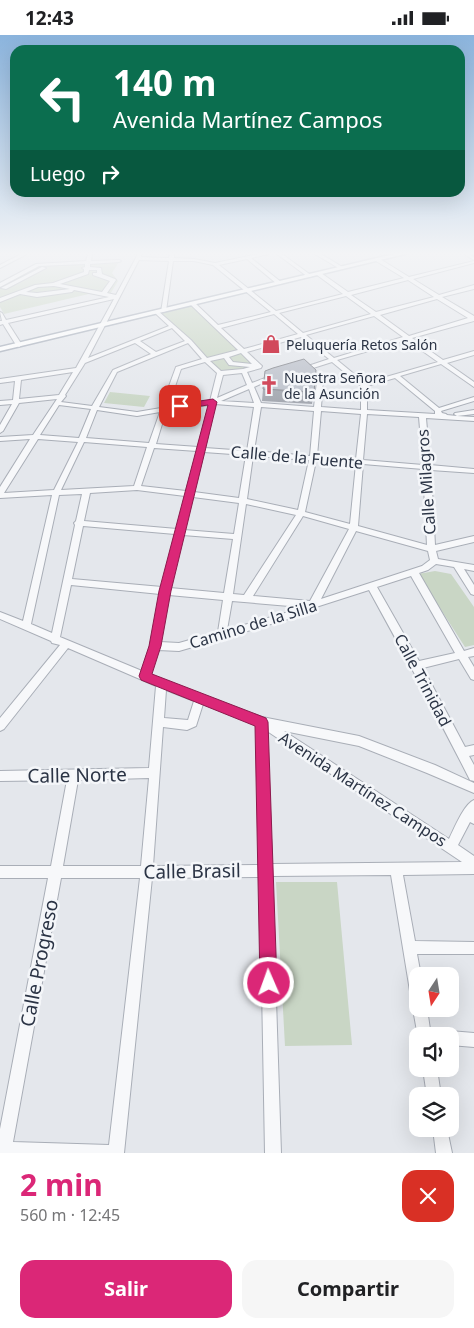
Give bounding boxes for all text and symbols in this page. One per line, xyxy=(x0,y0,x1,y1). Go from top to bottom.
text: 12:43 xyxy=(25,5,74,31)
text: 140 m xyxy=(113,59,216,106)
icon: left xyxy=(30,65,95,130)
text: Avenida Martínez Campos xyxy=(113,104,383,134)
icon: right xyxy=(96,160,124,188)
text: Luego xyxy=(30,161,86,187)
shop icon: Peluquería Retos Salón xyxy=(260,333,282,355)
place label: Peluquería Retos Salón xyxy=(286,335,437,354)
place label: Nuestra Señora de la Asunción xyxy=(284,368,386,403)
church icon: Nuestra Señora de la Asunción xyxy=(258,374,280,396)
pin xyxy=(159,385,201,427)
icon: arrive xyxy=(166,392,194,420)
street label: Calle Milagros xyxy=(411,428,441,536)
street label: Calle de la Fuente xyxy=(230,440,364,474)
street label: Camino de la Silla xyxy=(187,594,319,654)
street label: Calle Trinidad xyxy=(389,630,457,730)
street label: Avenida Martínez Campos xyxy=(275,726,451,852)
street label: Calle Norte xyxy=(27,761,127,789)
street label: Calle Brasil xyxy=(143,857,241,885)
street label: Calle Progreso xyxy=(14,897,64,1029)
position arrow xyxy=(242,956,294,1008)
north arrow xyxy=(409,967,459,1017)
map controls xyxy=(409,967,459,1137)
button: sound xyxy=(409,1027,459,1077)
button: layers xyxy=(409,1087,459,1137)
text: 2 min xyxy=(20,1164,103,1205)
button: close xyxy=(402,1170,454,1222)
text: 560 m · 12:45 xyxy=(20,1204,120,1226)
button: Salir xyxy=(20,1260,232,1318)
button: Compartir xyxy=(242,1260,454,1318)

